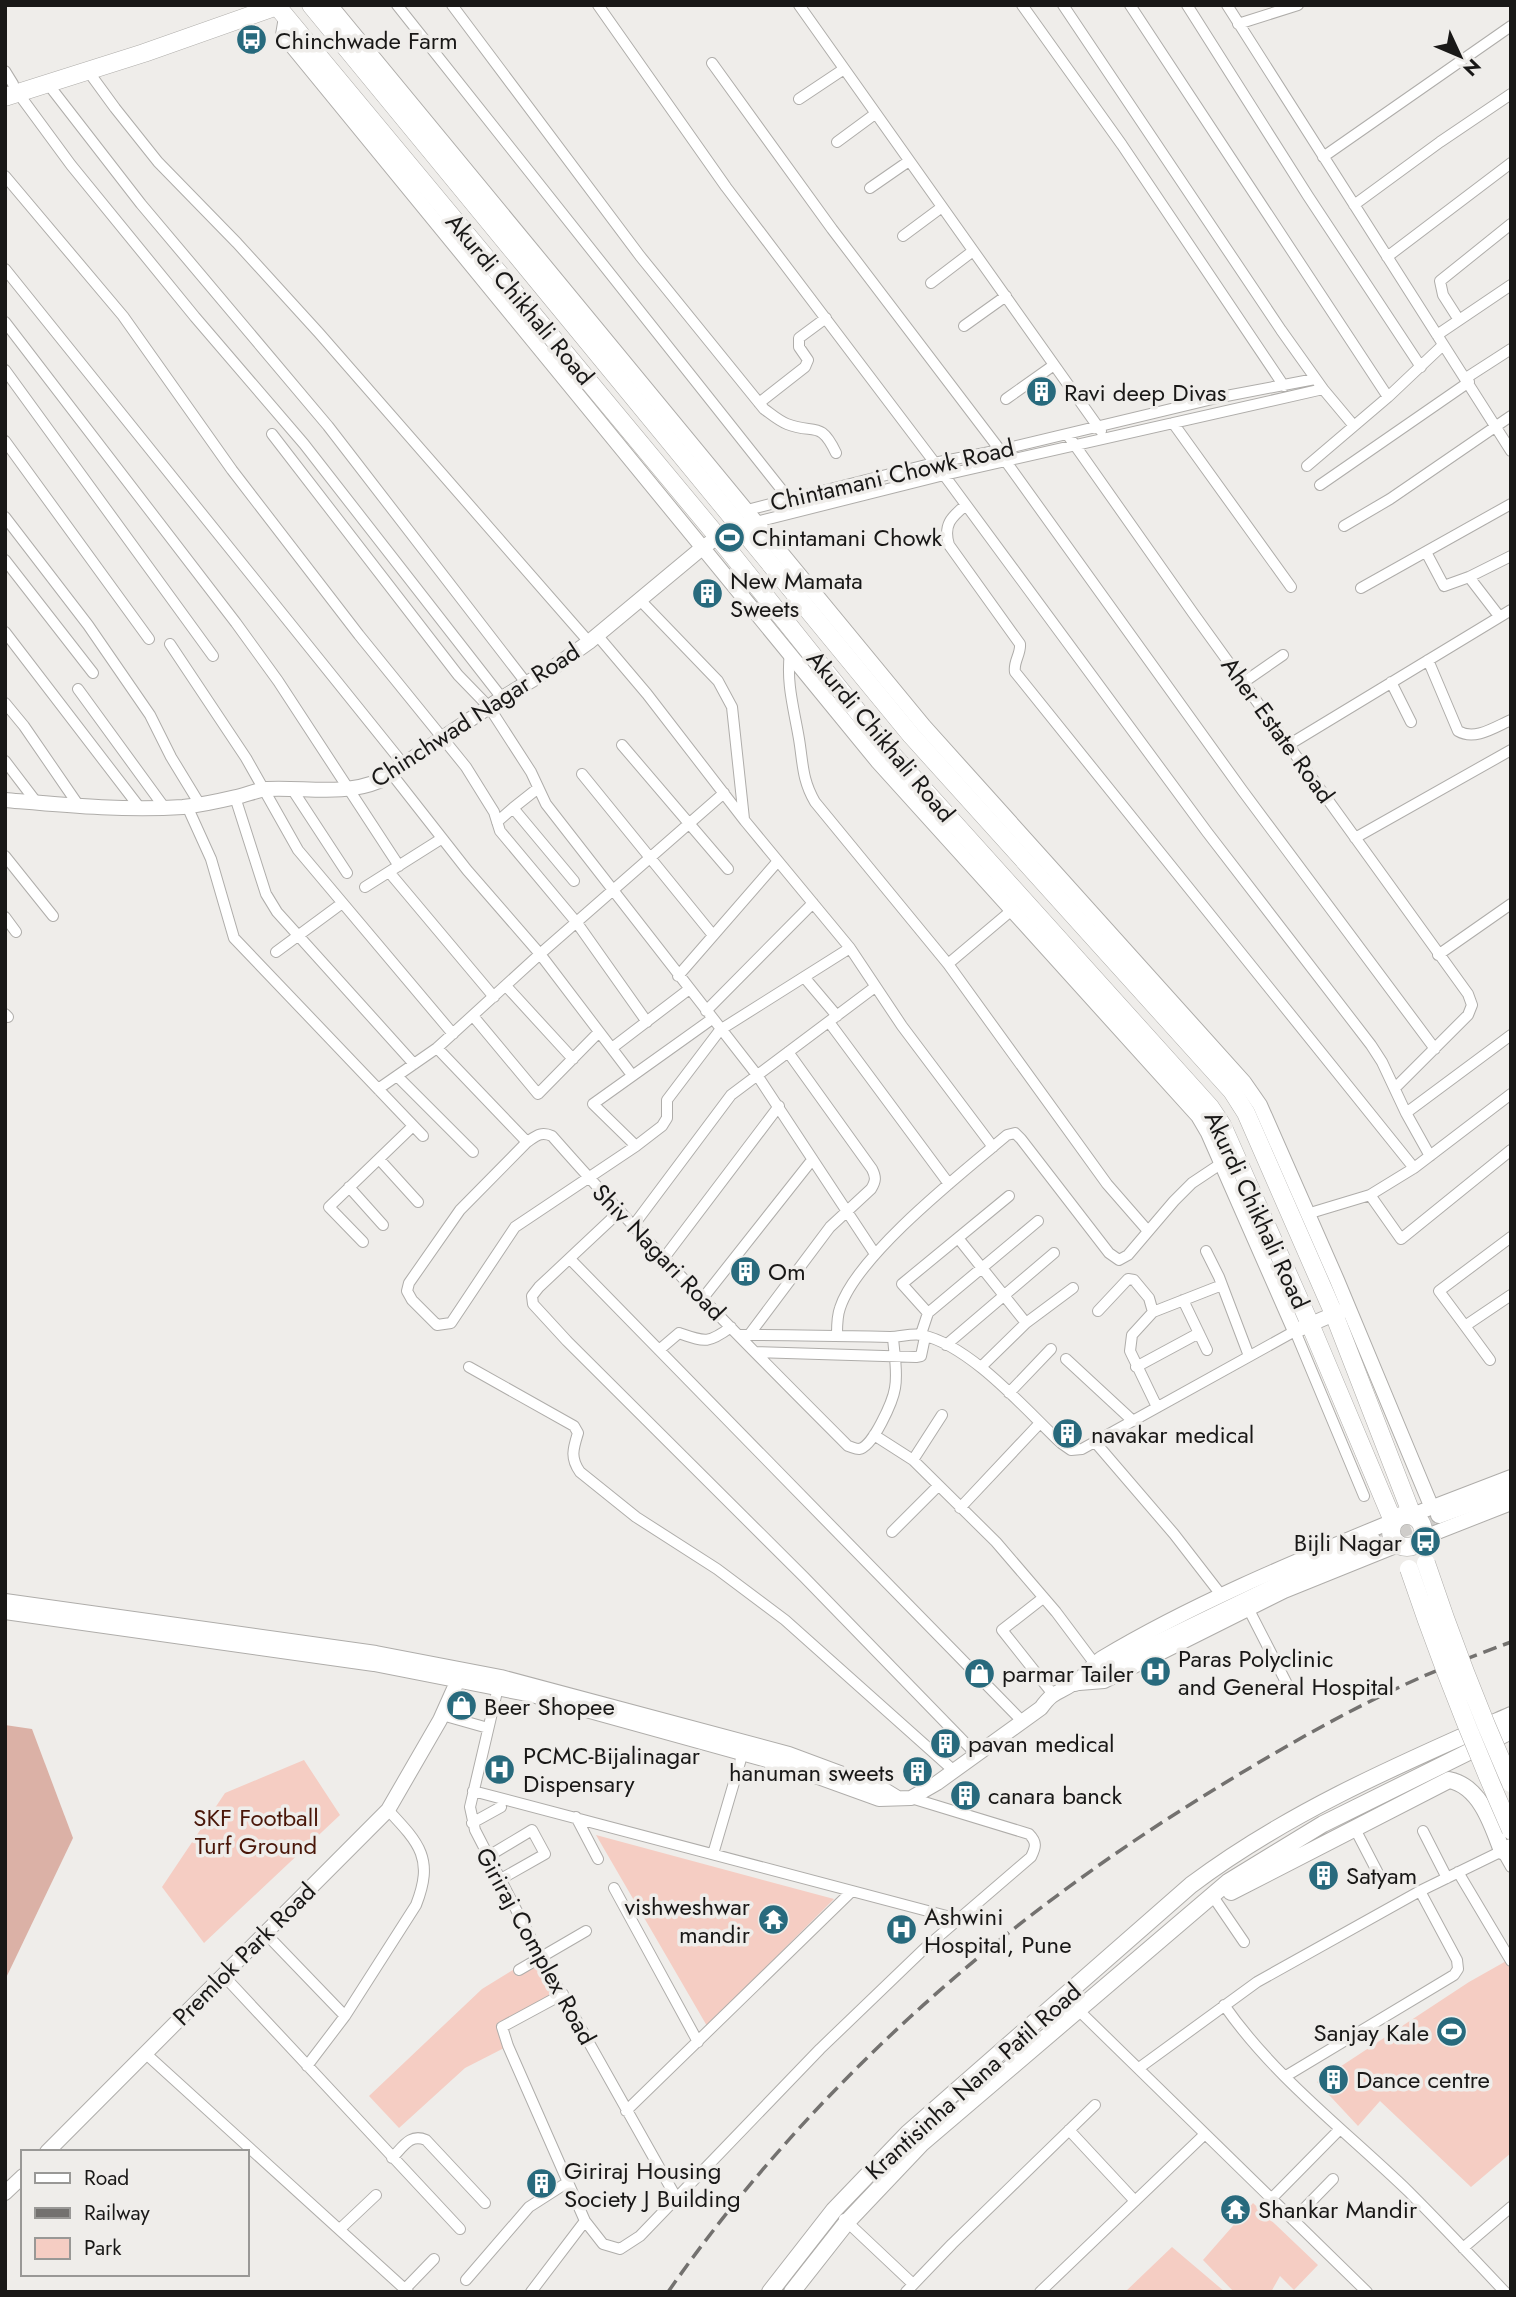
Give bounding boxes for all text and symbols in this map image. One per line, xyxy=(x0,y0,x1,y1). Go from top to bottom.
north arrow xyxy=(1425,21,1495,91)
bus stop icon: Chinchwade Farm xyxy=(235,23,269,57)
place label: Chinchwade Farm xyxy=(275,23,458,58)
text: N xyxy=(1457,53,1487,82)
street label: Akurdi Chikhali Road xyxy=(438,205,602,393)
building icon: Ravi deep Divas xyxy=(1024,375,1058,409)
place label: Ravi deep Divas xyxy=(1064,375,1226,410)
street label: Chintamani Chowk Road xyxy=(767,430,1017,520)
sports icon: Chintamani Chowk xyxy=(712,520,746,554)
place label: Chintamani Chowk xyxy=(752,520,943,555)
place label: New Mamata Sweets xyxy=(730,563,863,626)
building icon: New Mamata Sweets xyxy=(690,577,724,611)
street label: Chinchwad Nagar Road xyxy=(364,634,586,796)
street label: Akurdi Chikhali Road xyxy=(799,642,963,830)
street label: Aher Estate Road xyxy=(1213,650,1343,810)
street label: Akurdi Chikhali Road xyxy=(1196,1105,1318,1315)
street label: Shiv Nagari Road xyxy=(584,1176,734,1328)
building icon: Om xyxy=(728,1254,762,1288)
place label: Om xyxy=(768,1254,806,1289)
building icon: navakar medical xyxy=(1051,1417,1085,1451)
place label: navakar medical xyxy=(1091,1417,1254,1452)
place label: Bijli Nagar xyxy=(1294,1525,1403,1560)
bus stop icon: Bijli Nagar xyxy=(1408,1525,1442,1559)
place label: Paras Polyclinic and General Hospital xyxy=(1178,1641,1394,1704)
hospital icon: Paras Polyclinic and General Hospital xyxy=(1138,1655,1172,1689)
shop icon: parmar Tailer xyxy=(962,1656,996,1690)
place label: parmar Tailer xyxy=(1002,1656,1135,1691)
shop icon: Beer Shopee xyxy=(444,1689,478,1723)
place label: Beer Shopee xyxy=(484,1689,615,1724)
building icon: pavan medical xyxy=(928,1726,962,1760)
place label: pavan medical xyxy=(968,1726,1115,1761)
place label: PCMC-Bijalinagar Dispensary xyxy=(523,1738,701,1801)
hospital icon: PCMC-Bijalinagar Dispensary xyxy=(483,1752,517,1786)
place label: hanuman sweets xyxy=(729,1755,894,1790)
building icon: hanuman sweets xyxy=(900,1755,934,1789)
building icon: canara banck xyxy=(948,1778,982,1812)
place label: canara banck xyxy=(988,1778,1122,1813)
park label: SKF Football Turf Ground xyxy=(193,1800,319,1863)
street label: Giriraj Complex Road xyxy=(467,1841,605,2051)
building icon: Satyam xyxy=(1306,1858,1340,1892)
place label: Satyam xyxy=(1346,1858,1417,1893)
street label: Premlok Park Road xyxy=(165,1875,323,2033)
place label: vishweshwar mandir xyxy=(624,1889,751,1952)
place label: Ashwini Hospital, Pune xyxy=(924,1899,1072,1962)
temple icon: vishweshwar mandir xyxy=(756,1903,790,1937)
hospital icon: Ashwini Hospital, Pune xyxy=(884,1913,918,1947)
street label: Krantisinha Nana Patil Road xyxy=(857,1974,1089,2188)
place label: Sanjay Kale xyxy=(1314,2015,1429,2050)
sports icon: Sanjay Kale xyxy=(1435,2015,1469,2049)
building icon: Dance centre xyxy=(1316,2062,1350,2096)
place label: Dance centre xyxy=(1356,2062,1490,2097)
legend xyxy=(21,2150,248,2276)
place label: Giriraj Housing Society J Building xyxy=(564,2153,741,2216)
text: Road xyxy=(84,2163,129,2193)
building icon: Giriraj Housing Society J Building xyxy=(524,2167,558,2201)
temple icon: Shankar Mandir xyxy=(1218,2192,1252,2226)
place label: Shankar Mandir xyxy=(1258,2192,1418,2227)
text: Railway xyxy=(84,2198,150,2228)
text: Park xyxy=(84,2233,122,2263)

